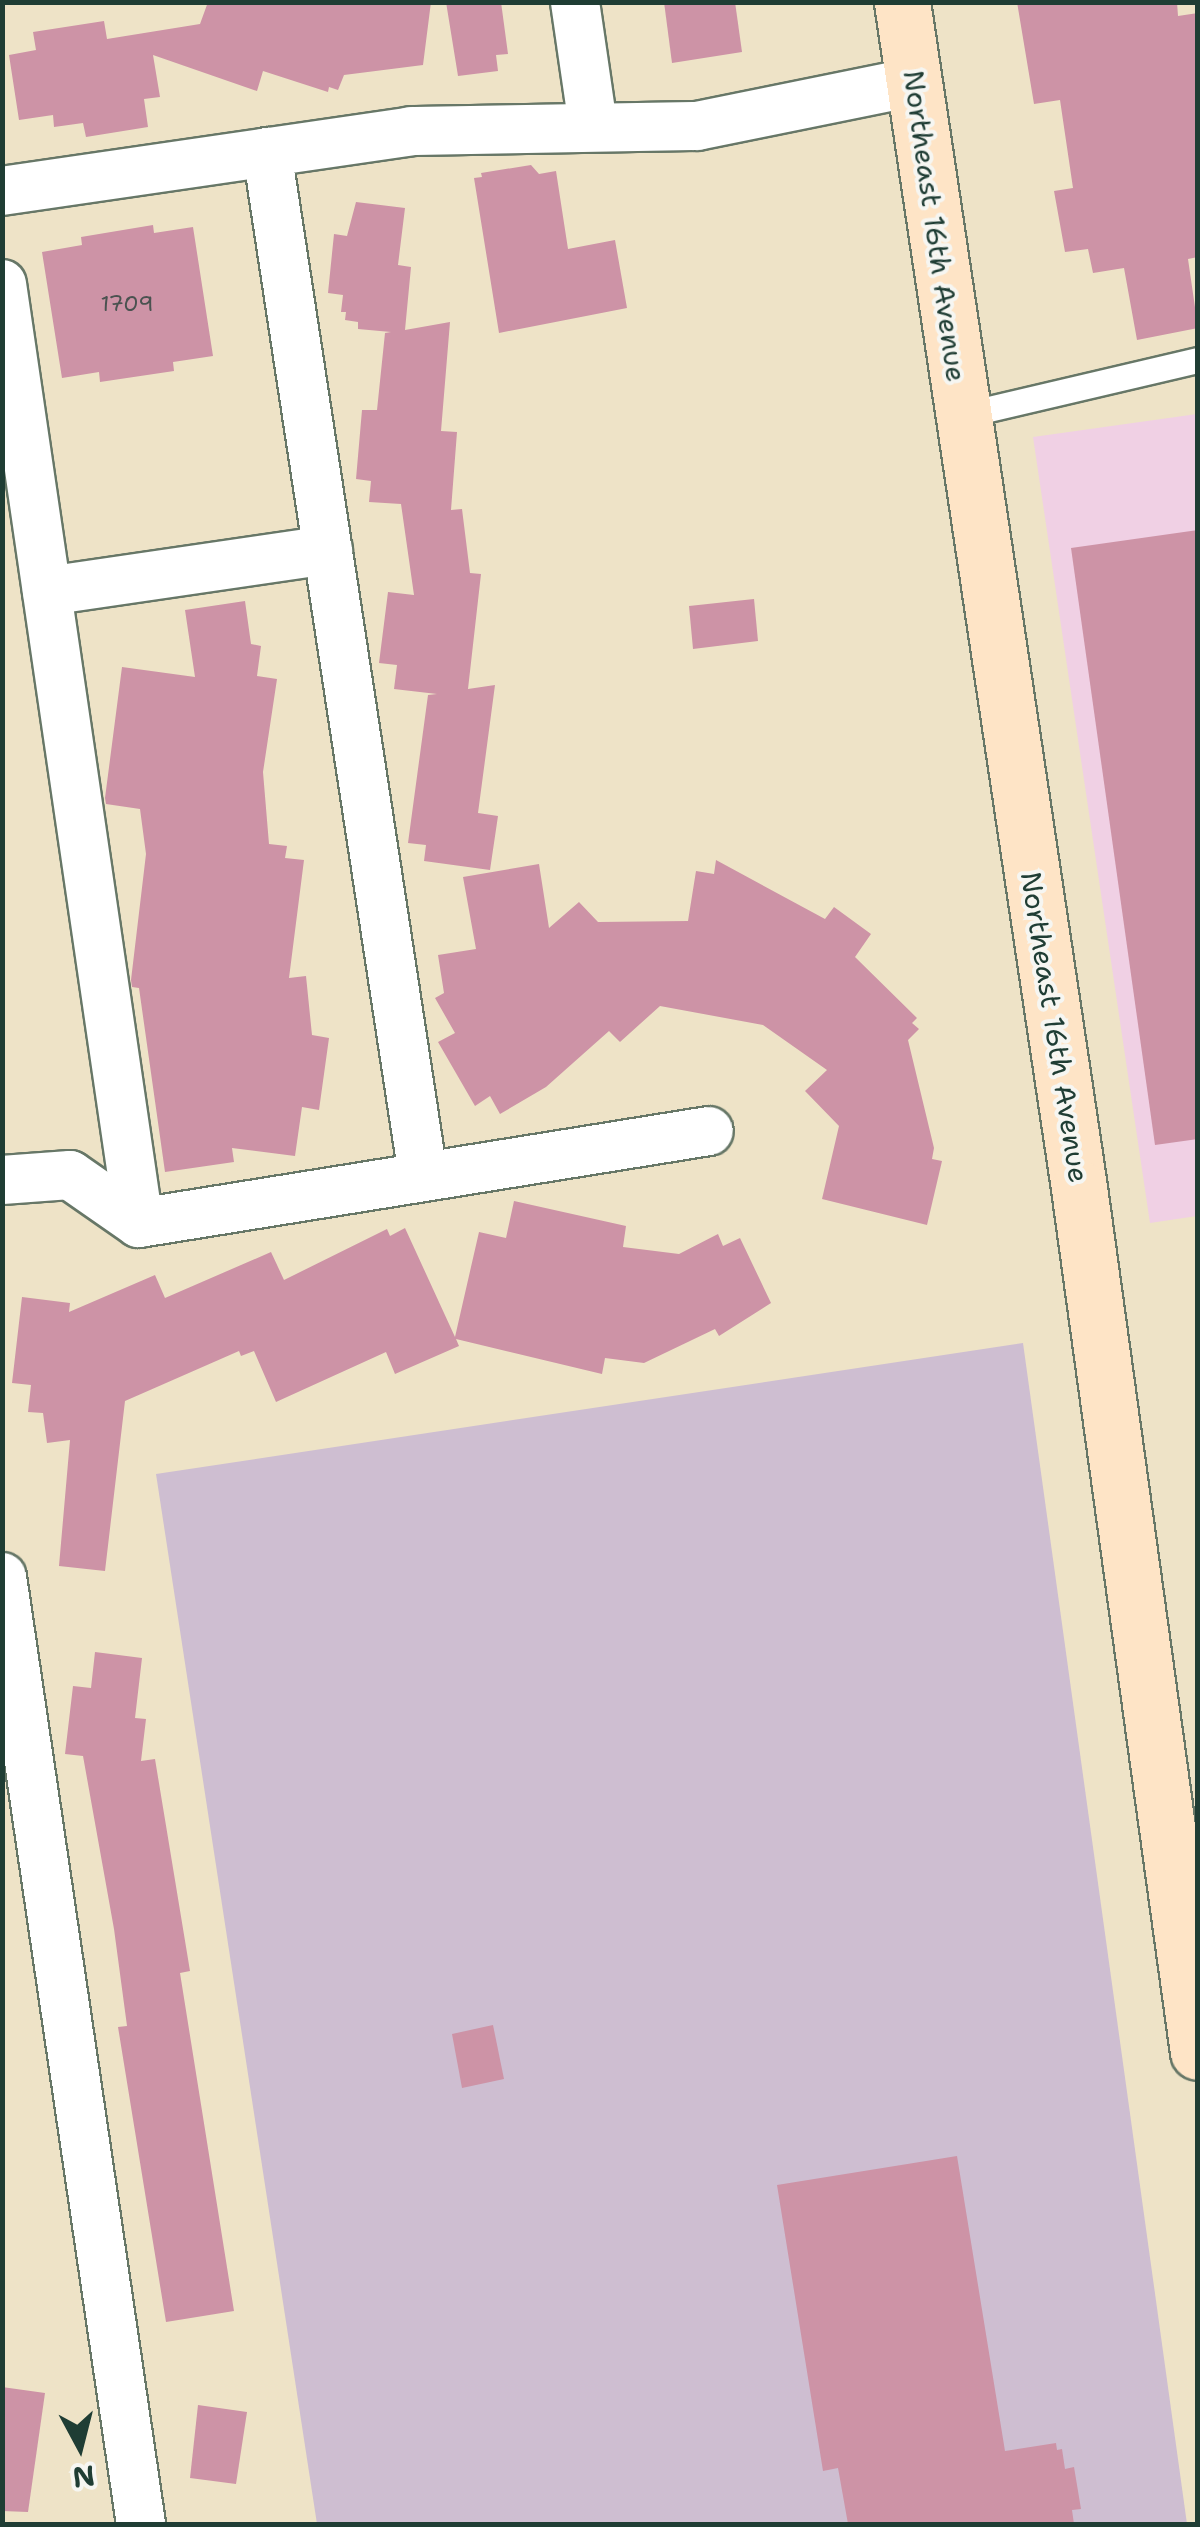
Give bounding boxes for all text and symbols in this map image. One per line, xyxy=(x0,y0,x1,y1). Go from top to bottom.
street label: Northeast 16th Avenue xyxy=(896,68,974,384)
house number: 1709 xyxy=(100,291,154,317)
street label: Northeast 16th Avenue xyxy=(1014,869,1096,1185)
north arrow xyxy=(30,2397,130,2497)
text: N xyxy=(70,2457,97,2497)

